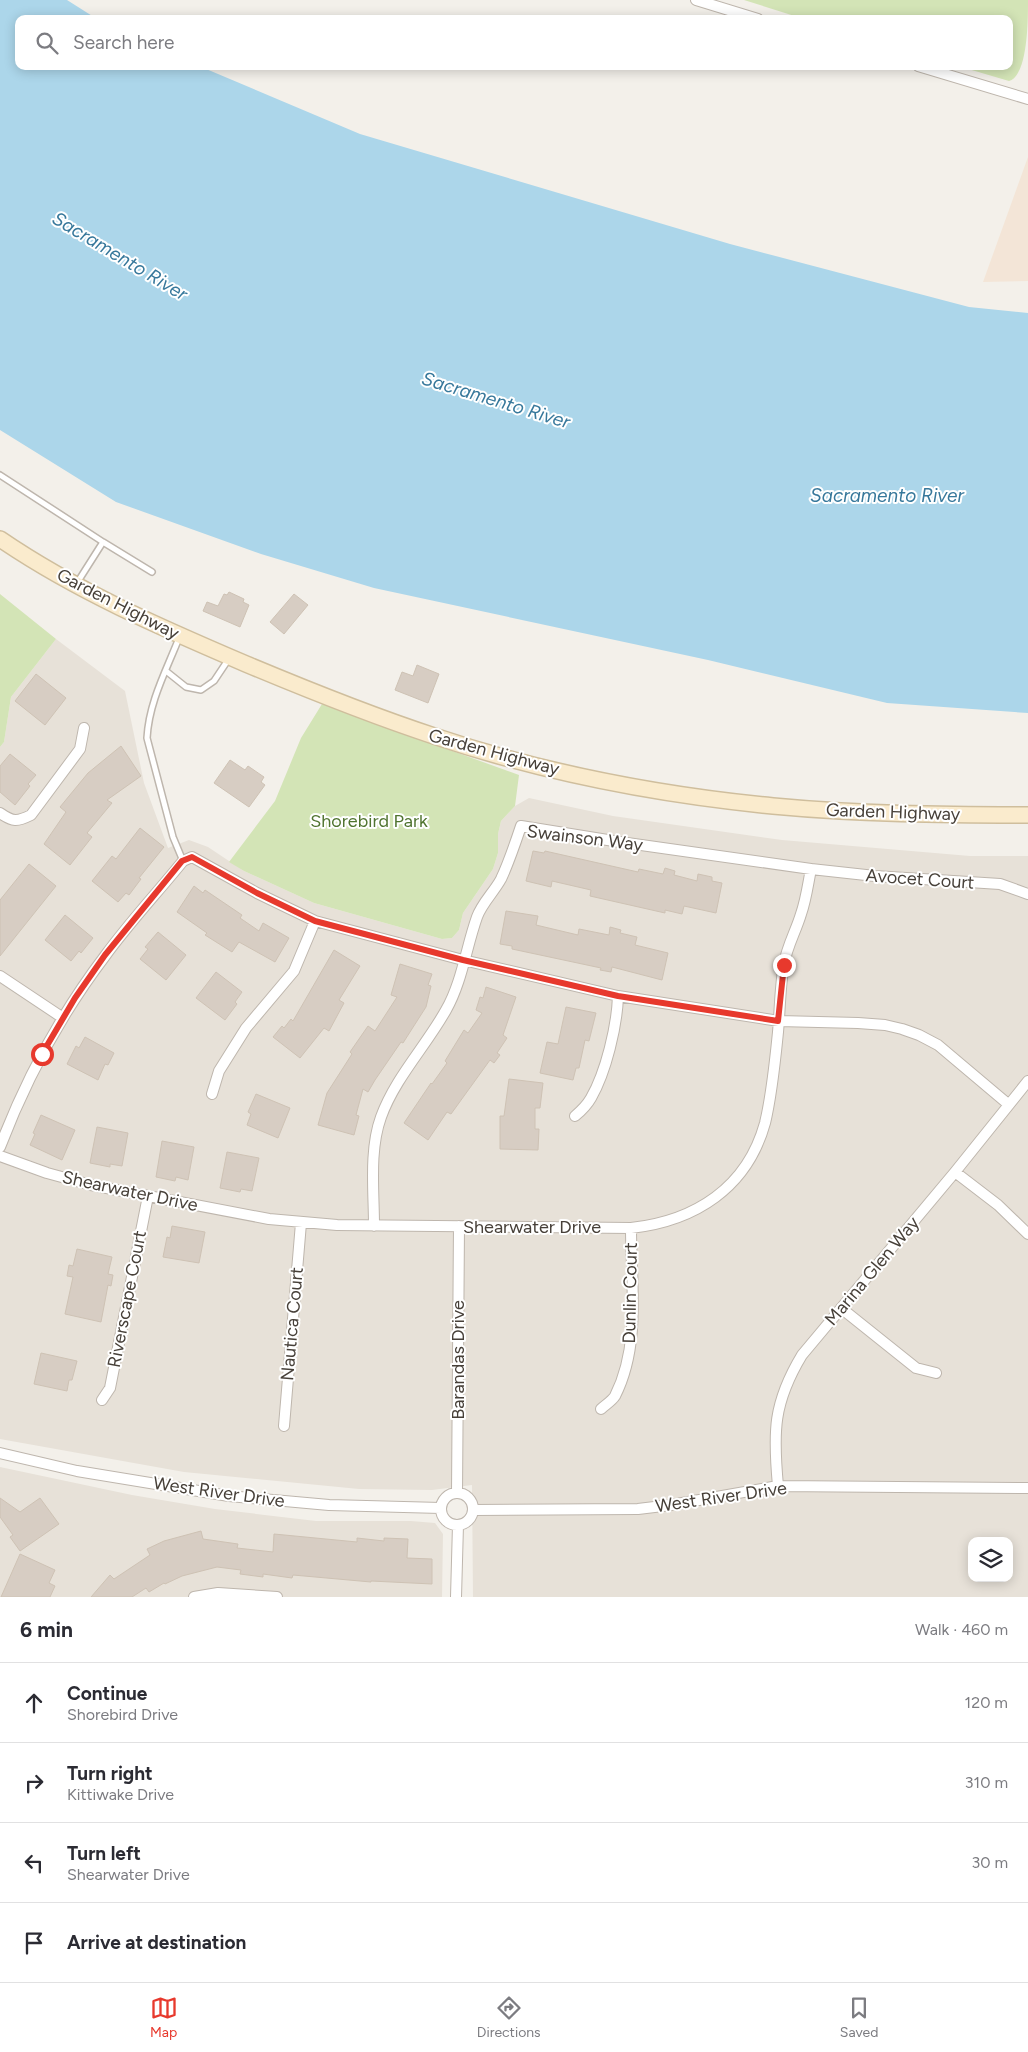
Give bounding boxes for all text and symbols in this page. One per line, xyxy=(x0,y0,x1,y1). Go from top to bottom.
search box xyxy=(15,15,1013,70)
icon: search xyxy=(33,29,61,57)
text: Search here xyxy=(73,31,175,54)
water label: Sacramento River xyxy=(48,207,192,306)
water label: Sacramento River xyxy=(419,367,573,434)
water label: Sacramento River xyxy=(810,484,964,507)
street label: Garden Highway xyxy=(53,564,183,645)
street label: Garden Highway xyxy=(426,724,562,780)
street label: Garden Highway xyxy=(825,799,961,825)
park label: Shorebird Park xyxy=(310,810,428,832)
street label: Swainson Way xyxy=(526,820,645,856)
street label: Avocet Court xyxy=(865,864,975,894)
route end xyxy=(773,954,796,977)
route start xyxy=(31,1043,54,1066)
street label: Shearwater Drive xyxy=(60,1166,200,1216)
street label: Marina Glen Way xyxy=(820,1212,924,1330)
street label: Shearwater Drive xyxy=(463,1216,601,1238)
street label: Riverscape Court xyxy=(103,1228,151,1369)
street label: Dunlin Court xyxy=(618,1242,642,1344)
street label: Nautica Court xyxy=(276,1266,308,1382)
street label: Barandas Drive xyxy=(447,1300,469,1420)
street label: West River Drive xyxy=(152,1472,286,1512)
street label: West River Drive xyxy=(654,1477,788,1517)
map controls xyxy=(968,1537,1013,1582)
button: layers xyxy=(968,1537,1013,1582)
text: 6 min xyxy=(20,1617,73,1642)
text: Walk · 460 m xyxy=(915,1620,1008,1639)
text: Continue xyxy=(67,1682,147,1705)
icon: ahead xyxy=(20,1689,48,1717)
text: 120 m xyxy=(965,1693,1008,1712)
text: Shorebird Drive xyxy=(67,1705,178,1724)
text: Turn right xyxy=(67,1762,153,1785)
icon: right xyxy=(20,1769,48,1797)
text: 310 m xyxy=(965,1773,1008,1792)
text: Kittiwake Drive xyxy=(67,1785,174,1804)
text: Turn left xyxy=(67,1842,141,1865)
icon: left xyxy=(20,1849,48,1877)
text: 30 m xyxy=(971,1853,1008,1872)
text: Shearwater Drive xyxy=(67,1865,190,1884)
icon: arrive xyxy=(20,1929,48,1957)
text: Arrive at destination xyxy=(67,1931,246,1954)
tab: Map xyxy=(150,1994,178,2041)
tab: Directions xyxy=(477,1994,541,2041)
tab: Saved xyxy=(840,1994,878,2041)

